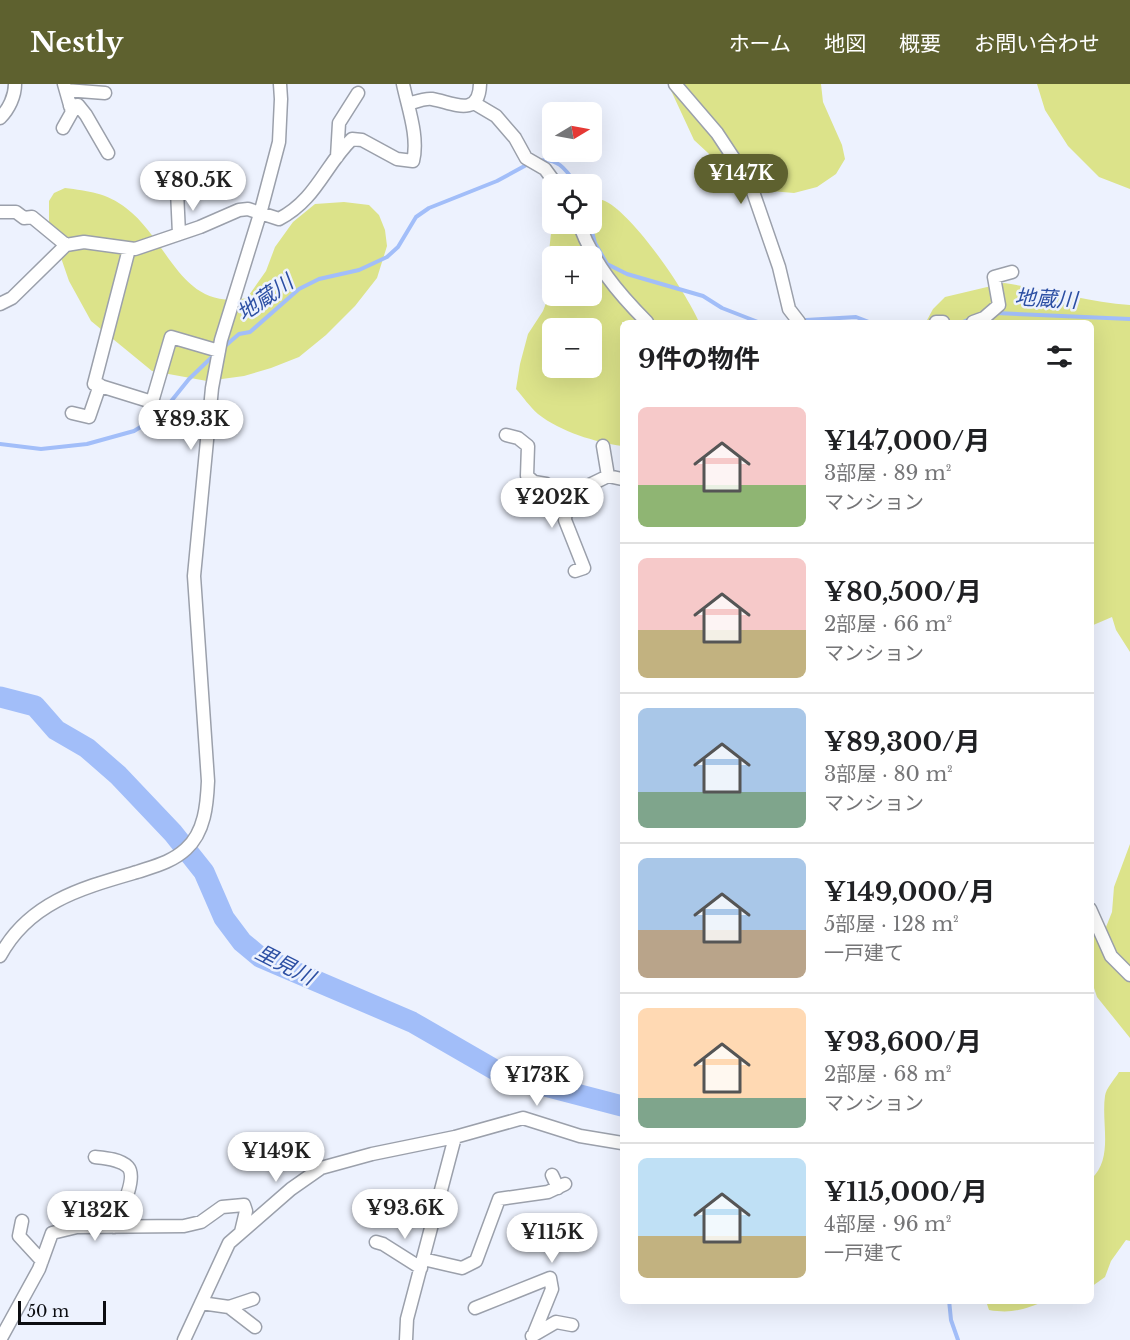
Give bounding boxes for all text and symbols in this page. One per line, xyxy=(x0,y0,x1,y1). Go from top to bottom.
text: Nestly xyxy=(30,25,123,60)
text: ホーム xyxy=(729,31,791,57)
text: 地図 xyxy=(824,31,866,57)
text: 概要 xyxy=(899,31,941,57)
text: お問い合わせ xyxy=(974,31,1100,57)
north arrow xyxy=(542,102,602,162)
map controls xyxy=(542,102,602,378)
pin: ¥147K xyxy=(699,154,783,205)
pin: ¥80.5K xyxy=(144,161,242,212)
text: ¥147K xyxy=(708,161,774,185)
text: ¥80.5K xyxy=(154,168,232,192)
button: locate xyxy=(542,174,602,234)
button: + xyxy=(542,246,602,306)
water label: 地蔵川 xyxy=(232,268,300,327)
water label: 地蔵川 xyxy=(1014,284,1080,314)
button: − xyxy=(542,318,602,378)
icon: filters xyxy=(1043,340,1076,373)
text: 9件の物件 xyxy=(638,343,760,375)
pin: ¥89.3K xyxy=(142,400,240,451)
text: ¥89.3K xyxy=(152,407,230,431)
text: ¥147,000/月 xyxy=(824,425,990,457)
icon: home xyxy=(686,431,758,503)
text: 3部屋 · 89 m² xyxy=(824,461,951,485)
pin: ¥202K xyxy=(510,478,594,529)
text: ¥202K xyxy=(515,485,589,509)
text: マンション xyxy=(824,490,924,514)
text: ¥80,500/月 xyxy=(824,576,982,608)
icon: home xyxy=(686,582,758,654)
text: 2部屋 · 66 m² xyxy=(824,612,952,636)
text: マンション xyxy=(824,641,924,665)
text: ¥89,300/月 xyxy=(824,726,981,758)
icon: home xyxy=(686,732,758,804)
text: 3部屋 · 80 m² xyxy=(824,762,953,786)
text: マンション xyxy=(824,791,924,815)
text: ¥149,000/月 xyxy=(824,876,995,908)
icon: home xyxy=(686,882,758,954)
text: 5部屋 · 128 m² xyxy=(824,912,959,936)
water label: 里見川 xyxy=(251,939,321,992)
text: 一戸建て xyxy=(824,941,904,965)
text: ¥93,600/月 xyxy=(824,1026,982,1058)
icon: home xyxy=(686,1032,758,1104)
pin: ¥173K xyxy=(495,1056,579,1107)
text: 2部屋 · 68 m² xyxy=(824,1062,951,1086)
text: ¥173K xyxy=(504,1063,570,1087)
text: マンション xyxy=(824,1091,924,1115)
pin: ¥149K xyxy=(234,1132,318,1183)
text: ¥149K xyxy=(242,1139,310,1163)
text: ¥115,000/月 xyxy=(824,1176,988,1208)
icon: home xyxy=(686,1182,758,1254)
pin: ¥93.6K xyxy=(356,1189,454,1240)
pin: ¥132K xyxy=(53,1191,137,1242)
text: ¥93.6K xyxy=(366,1196,444,1220)
text: ¥132K xyxy=(61,1198,129,1222)
text: 4部屋 · 96 m² xyxy=(824,1212,952,1236)
pin: ¥115K xyxy=(510,1213,594,1264)
text: ¥115K xyxy=(521,1220,583,1244)
text: 一戸建て xyxy=(824,1241,904,1265)
scale bar xyxy=(18,1298,106,1326)
text: 50 m xyxy=(27,1301,69,1321)

